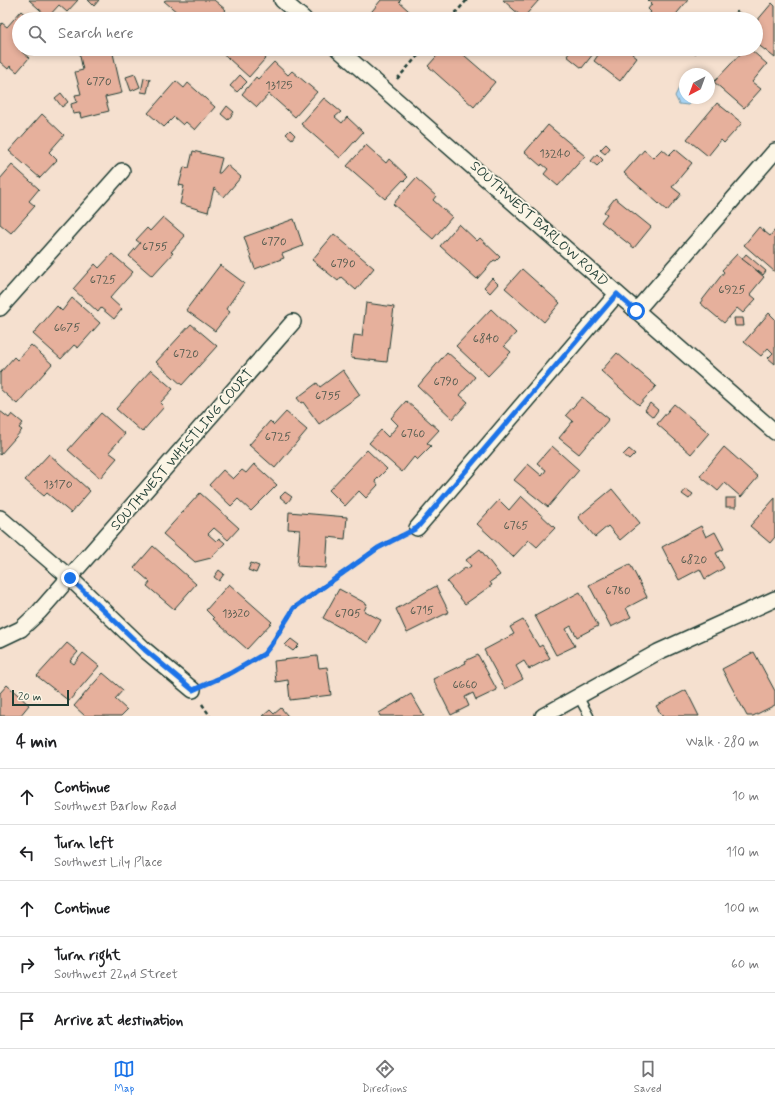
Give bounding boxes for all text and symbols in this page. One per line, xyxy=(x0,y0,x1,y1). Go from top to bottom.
search box xyxy=(12,12,763,56)
icon: search xyxy=(26,23,48,45)
text: Search here xyxy=(58,24,134,44)
north arrow xyxy=(679,68,715,104)
house number: 6770 xyxy=(86,74,112,90)
house number: 13125 xyxy=(265,78,293,94)
house number: 13240 xyxy=(539,146,571,162)
street label: SOUTHWEST BARLOW ROAD xyxy=(466,157,612,291)
house number: 6770 xyxy=(261,234,287,250)
house number: 6755 xyxy=(142,239,168,255)
house number: 6790 xyxy=(330,256,356,272)
house number: 6725 xyxy=(90,272,116,288)
house number: 6925 xyxy=(718,282,746,298)
route start xyxy=(627,302,645,320)
house number: 6675 xyxy=(54,320,80,336)
house number: 6840 xyxy=(473,331,500,347)
house number: 6720 xyxy=(173,346,199,362)
street label: SOUTHWEST WHISTLING COURT xyxy=(107,365,257,535)
house number: 6790 xyxy=(433,374,459,390)
house number: 6755 xyxy=(315,388,341,404)
house number: 6760 xyxy=(401,426,426,442)
house number: 6725 xyxy=(265,429,291,445)
house number: 13170 xyxy=(43,477,73,493)
house number: 6765 xyxy=(503,518,529,534)
house number: 6820 xyxy=(681,552,708,568)
route end xyxy=(61,569,79,587)
house number: 6780 xyxy=(605,583,631,599)
house number: 6715 xyxy=(410,603,434,619)
house number: 13320 xyxy=(222,606,250,622)
house number: 6705 xyxy=(335,606,361,622)
house number: 6660 xyxy=(452,677,478,693)
scale bar xyxy=(12,688,69,707)
text: 20 m xyxy=(18,690,41,704)
text: 4 min xyxy=(16,731,57,753)
text: Walk · 280 m xyxy=(686,734,759,751)
text: Continue xyxy=(54,778,110,798)
icon: ahead xyxy=(16,786,38,808)
text: 10 m xyxy=(732,788,759,805)
text: Southwest Barlow Road xyxy=(54,798,177,815)
text: Turn left xyxy=(54,834,114,854)
icon: left xyxy=(16,842,38,864)
text: 110 m xyxy=(726,844,759,861)
text: Southwest Lily Place xyxy=(54,854,162,871)
icon: ahead xyxy=(16,898,38,920)
text: Continue xyxy=(54,899,110,919)
text: 100 m xyxy=(724,900,759,917)
text: Turn right xyxy=(54,946,121,966)
icon: right xyxy=(16,954,38,976)
text: 60 m xyxy=(731,956,759,973)
text: Southwest 22nd Street xyxy=(54,966,178,983)
icon: arrive xyxy=(16,1010,38,1032)
text: Arrive at destination xyxy=(54,1011,183,1031)
tab: Map xyxy=(113,1058,135,1096)
tab: Directions xyxy=(362,1058,407,1096)
tab: Saved xyxy=(634,1058,662,1096)

